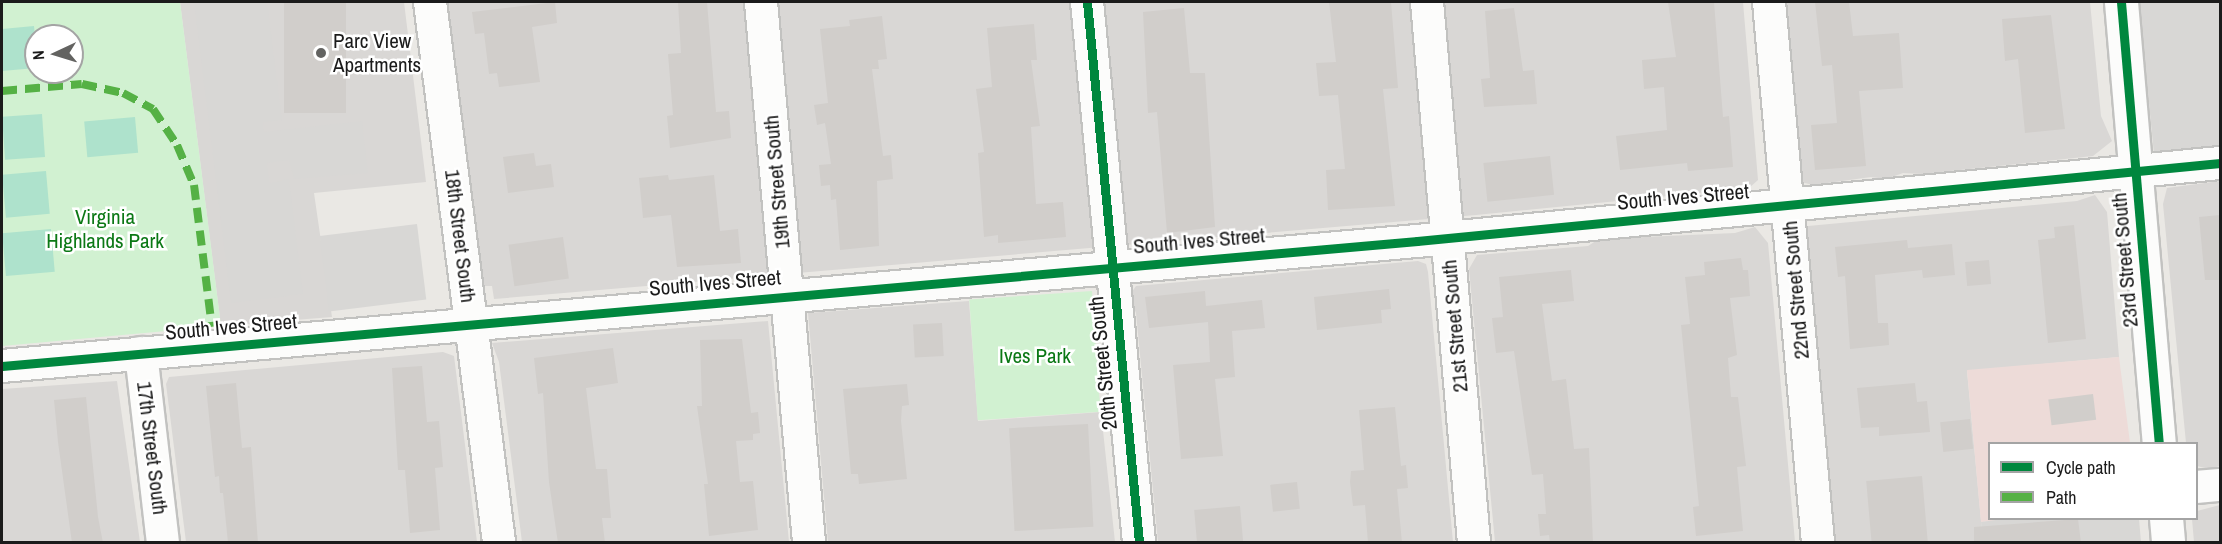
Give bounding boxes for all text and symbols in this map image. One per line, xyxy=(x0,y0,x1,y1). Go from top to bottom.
north arrow xyxy=(24,24,84,84)
place label: Parc View Apartments xyxy=(333,28,421,78)
marker: Parc View Apartments xyxy=(314,46,328,60)
text: N xyxy=(27,50,49,61)
street label: 19th Street South xyxy=(759,114,795,250)
street label: 18th Street South xyxy=(439,168,481,304)
street label: South Ives Street xyxy=(1616,179,1750,215)
street label: 23rd Street South xyxy=(2107,192,2143,328)
park label: Virginia Highlands Park xyxy=(46,204,164,254)
street label: 22nd Street South xyxy=(1777,220,1815,360)
street label: South Ives Street xyxy=(1132,223,1266,259)
street label: 21st Street South xyxy=(1437,259,1473,393)
street label: South Ives Street xyxy=(648,265,782,301)
street label: 20th Street South xyxy=(1083,295,1123,431)
street label: South Ives Street xyxy=(164,309,298,345)
park label: Ives Park xyxy=(999,343,1071,369)
street label: 17th Street South xyxy=(131,380,173,516)
legend xyxy=(1988,442,2198,520)
text: Cycle path xyxy=(2046,455,2116,480)
text: Path xyxy=(2046,485,2076,510)

